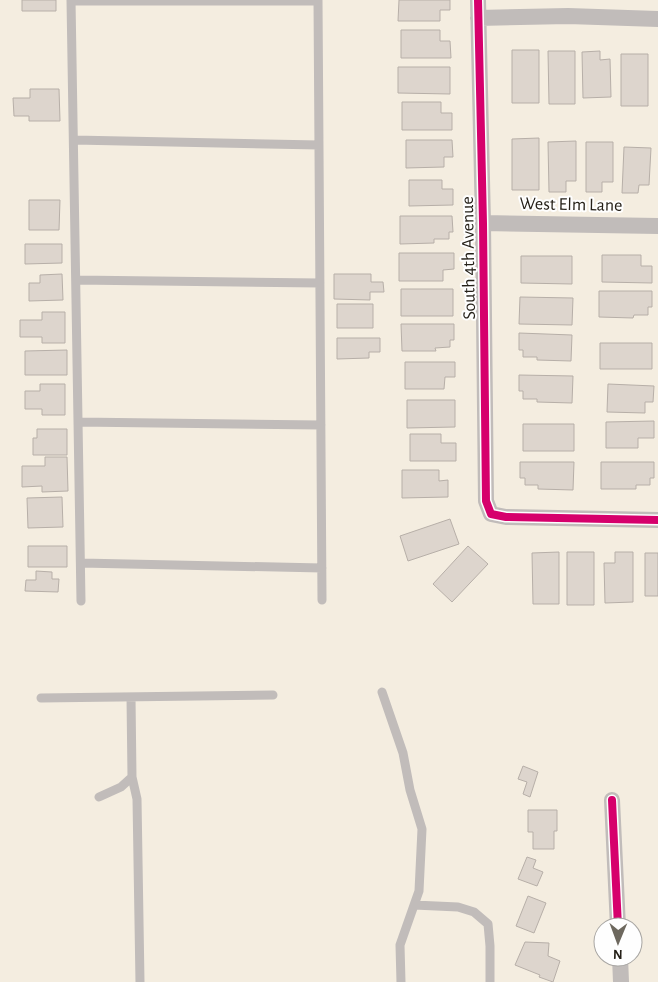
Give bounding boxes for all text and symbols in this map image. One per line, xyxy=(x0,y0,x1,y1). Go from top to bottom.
street label: West Elm Lane xyxy=(520,195,622,215)
street label: South 4th Avenue xyxy=(459,196,479,320)
north arrow xyxy=(593,917,643,967)
text: N xyxy=(613,947,623,961)

